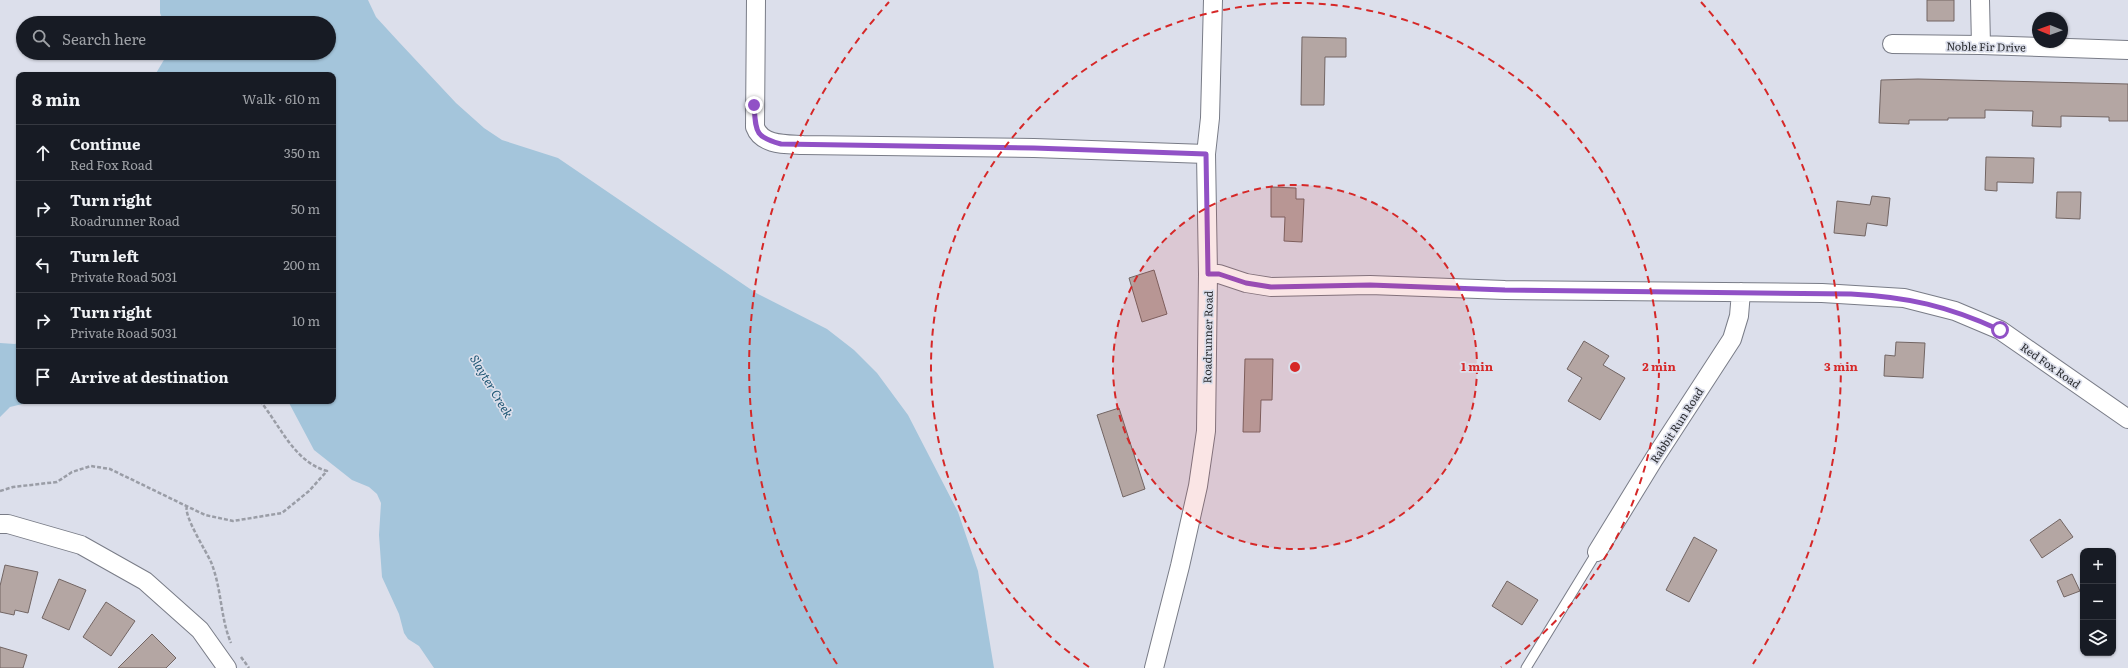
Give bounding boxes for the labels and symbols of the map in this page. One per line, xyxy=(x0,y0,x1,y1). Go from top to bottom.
north arrow xyxy=(2032,12,2068,48)
street label: Noble Fir Drive xyxy=(1946,37,2026,55)
route end xyxy=(745,96,763,114)
street label: Roadrunner Road xyxy=(1198,290,1216,384)
route start xyxy=(1991,321,2009,339)
street label: Red Fox Road xyxy=(2018,338,2084,392)
water label: Slayter Creek xyxy=(466,351,518,421)
text: 1 min xyxy=(1461,357,1494,375)
text: 2 min xyxy=(1642,357,1676,375)
text: 3 min xyxy=(1824,357,1859,375)
centre of rings xyxy=(1288,360,1302,374)
street label: Rabbit Run Road xyxy=(1646,384,1707,466)

